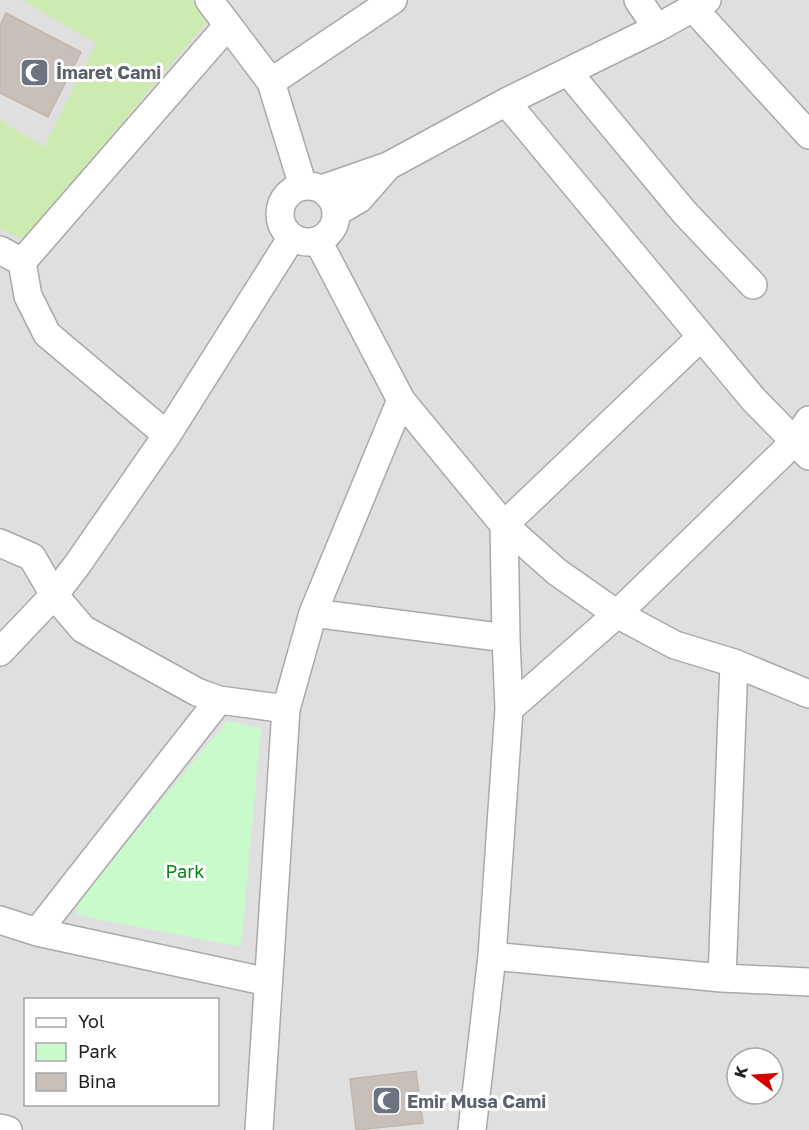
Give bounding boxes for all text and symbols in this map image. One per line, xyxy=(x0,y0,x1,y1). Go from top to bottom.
mosque icon: İmaret Cami xyxy=(19,56,51,88)
place label: İmaret Cami xyxy=(56,61,161,83)
park label: Park xyxy=(166,860,204,882)
legend xyxy=(24,998,219,1106)
text: Yol xyxy=(78,1010,105,1032)
text: Park xyxy=(78,1040,117,1062)
north arrow xyxy=(725,1046,785,1106)
text: K xyxy=(729,1063,752,1080)
text: Bina xyxy=(78,1070,116,1092)
mosque icon: Emir Musa Cami xyxy=(370,1085,402,1117)
place label: Emir Musa Cami xyxy=(407,1090,546,1112)

